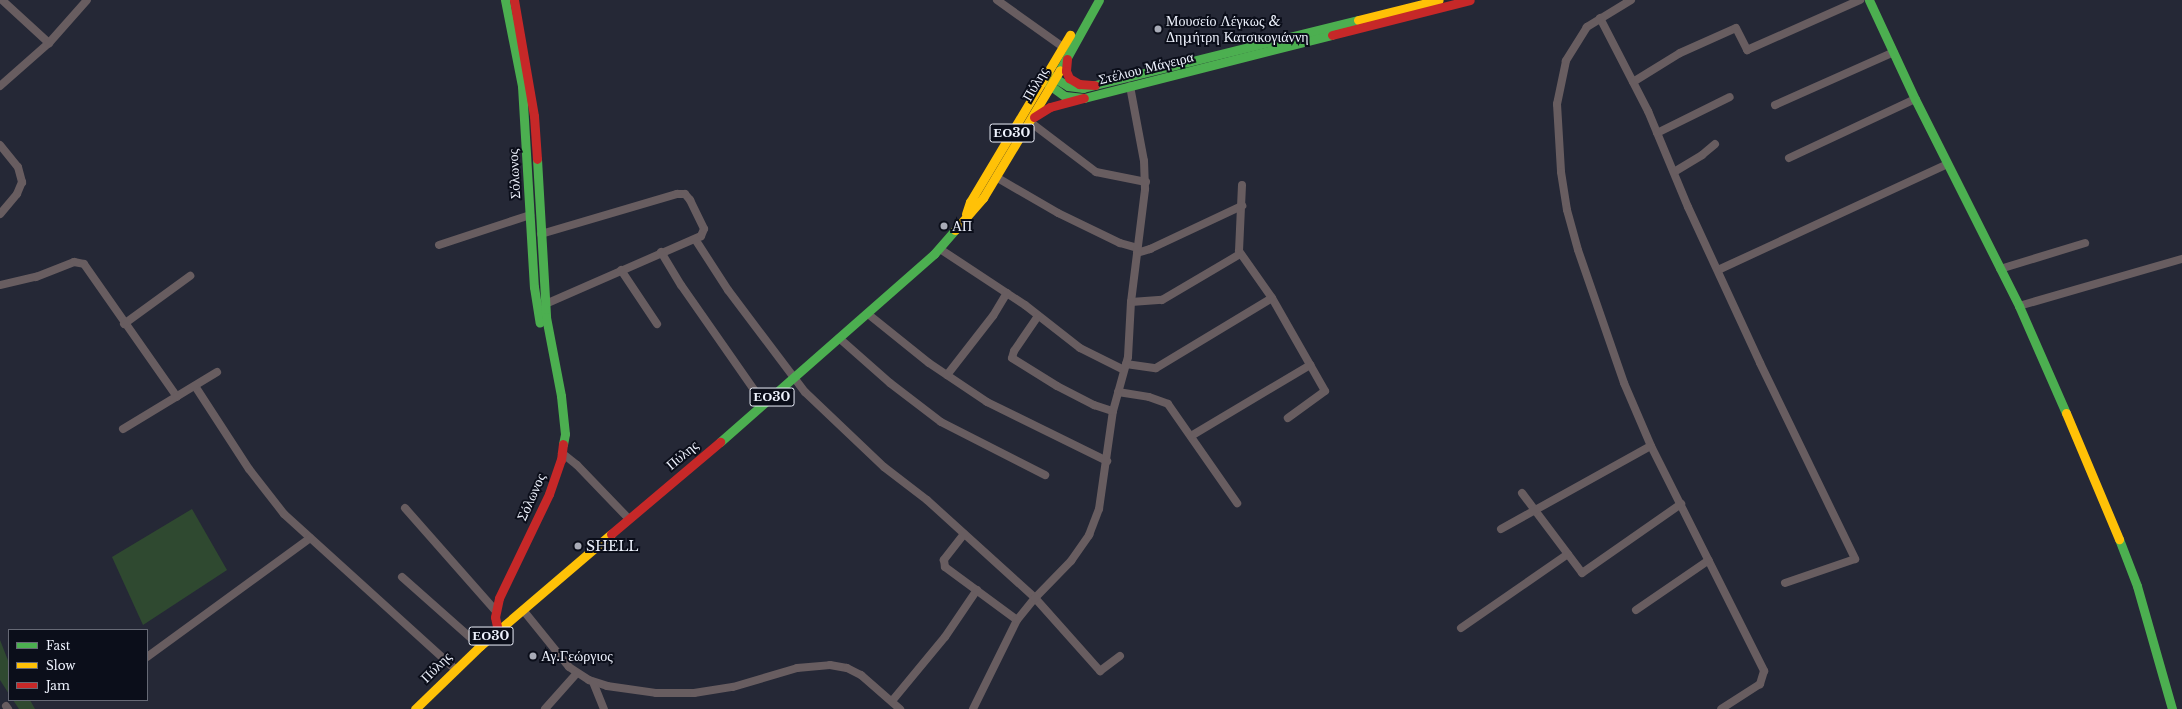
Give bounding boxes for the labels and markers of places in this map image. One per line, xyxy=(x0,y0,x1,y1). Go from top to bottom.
place label: Μουσείο Λέγκως & Δημήτρη Κατσικογιάννη xyxy=(1166,13,1309,46)
marker: Μουσείο Λέγκως & Δημήτρη Κατσικογιάννη xyxy=(1153,24,1163,34)
place label: ΑΠ xyxy=(952,218,972,234)
marker: ΑΠ xyxy=(939,221,949,231)
place label: SHELL xyxy=(586,538,638,554)
marker: SHELL xyxy=(573,541,583,551)
place label: Αγ.Γεώργιος xyxy=(541,648,613,664)
marker: Αγ.Γεώργιος xyxy=(528,651,538,661)

